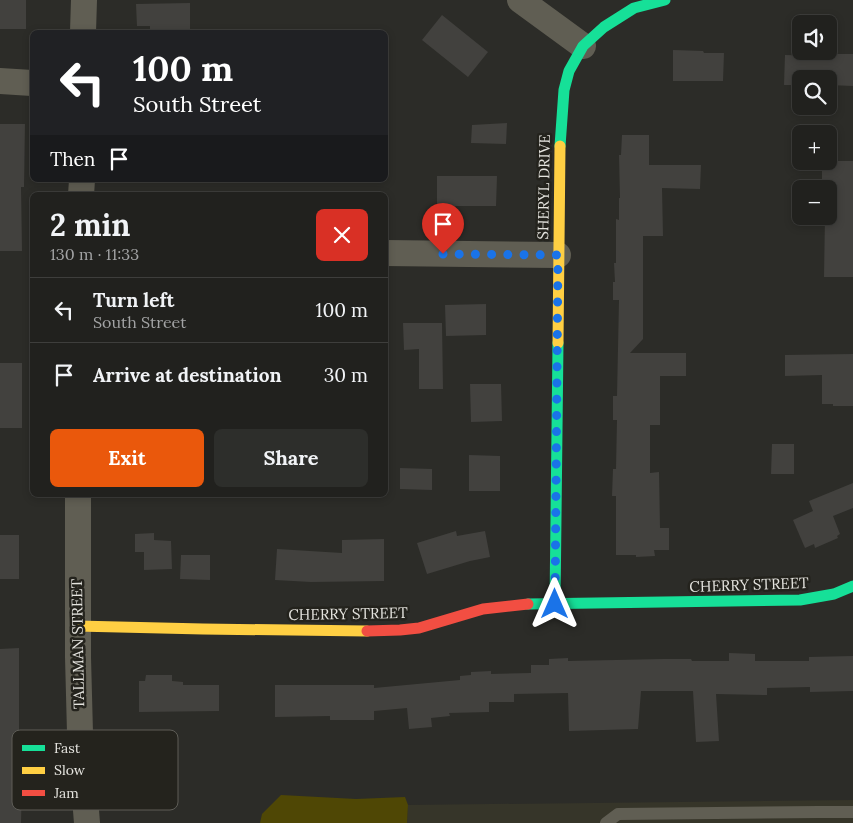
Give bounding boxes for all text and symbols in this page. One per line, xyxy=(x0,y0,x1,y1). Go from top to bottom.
map controls xyxy=(792,15,837,225)
button: sound xyxy=(792,15,837,60)
text: 100 m xyxy=(133,46,233,91)
icon: left xyxy=(50,50,115,115)
button: search xyxy=(792,70,837,115)
text: South Street xyxy=(133,90,261,118)
button: + xyxy=(792,125,837,170)
street label: SHERYL DRIVE xyxy=(533,134,554,240)
icon: arrive xyxy=(105,145,133,173)
text: Then xyxy=(50,147,95,171)
button: − xyxy=(792,180,837,225)
pin xyxy=(422,203,464,254)
text: 2 min xyxy=(50,206,130,244)
button: close xyxy=(316,209,368,261)
icon: arrive xyxy=(429,210,457,238)
text: 130 m · 11:33 xyxy=(50,244,139,264)
text: Turn left xyxy=(93,288,174,312)
icon: left xyxy=(50,296,78,324)
text: 100 m xyxy=(316,298,368,322)
text: South Street xyxy=(93,312,186,332)
icon: arrive xyxy=(50,361,78,389)
text: Arrive at destination xyxy=(93,363,282,387)
text: 30 m xyxy=(324,363,368,387)
button: Exit xyxy=(50,429,204,487)
button: Share xyxy=(214,429,368,487)
street label: CHERRY STREET xyxy=(689,573,809,596)
position arrow xyxy=(528,577,580,629)
street label: TALLMAN STREET xyxy=(67,578,88,709)
street label: CHERRY STREET xyxy=(288,603,408,624)
legend xyxy=(12,730,178,810)
text: Fast xyxy=(54,739,81,757)
text: Slow xyxy=(54,761,86,779)
text: Jam xyxy=(53,784,79,802)

